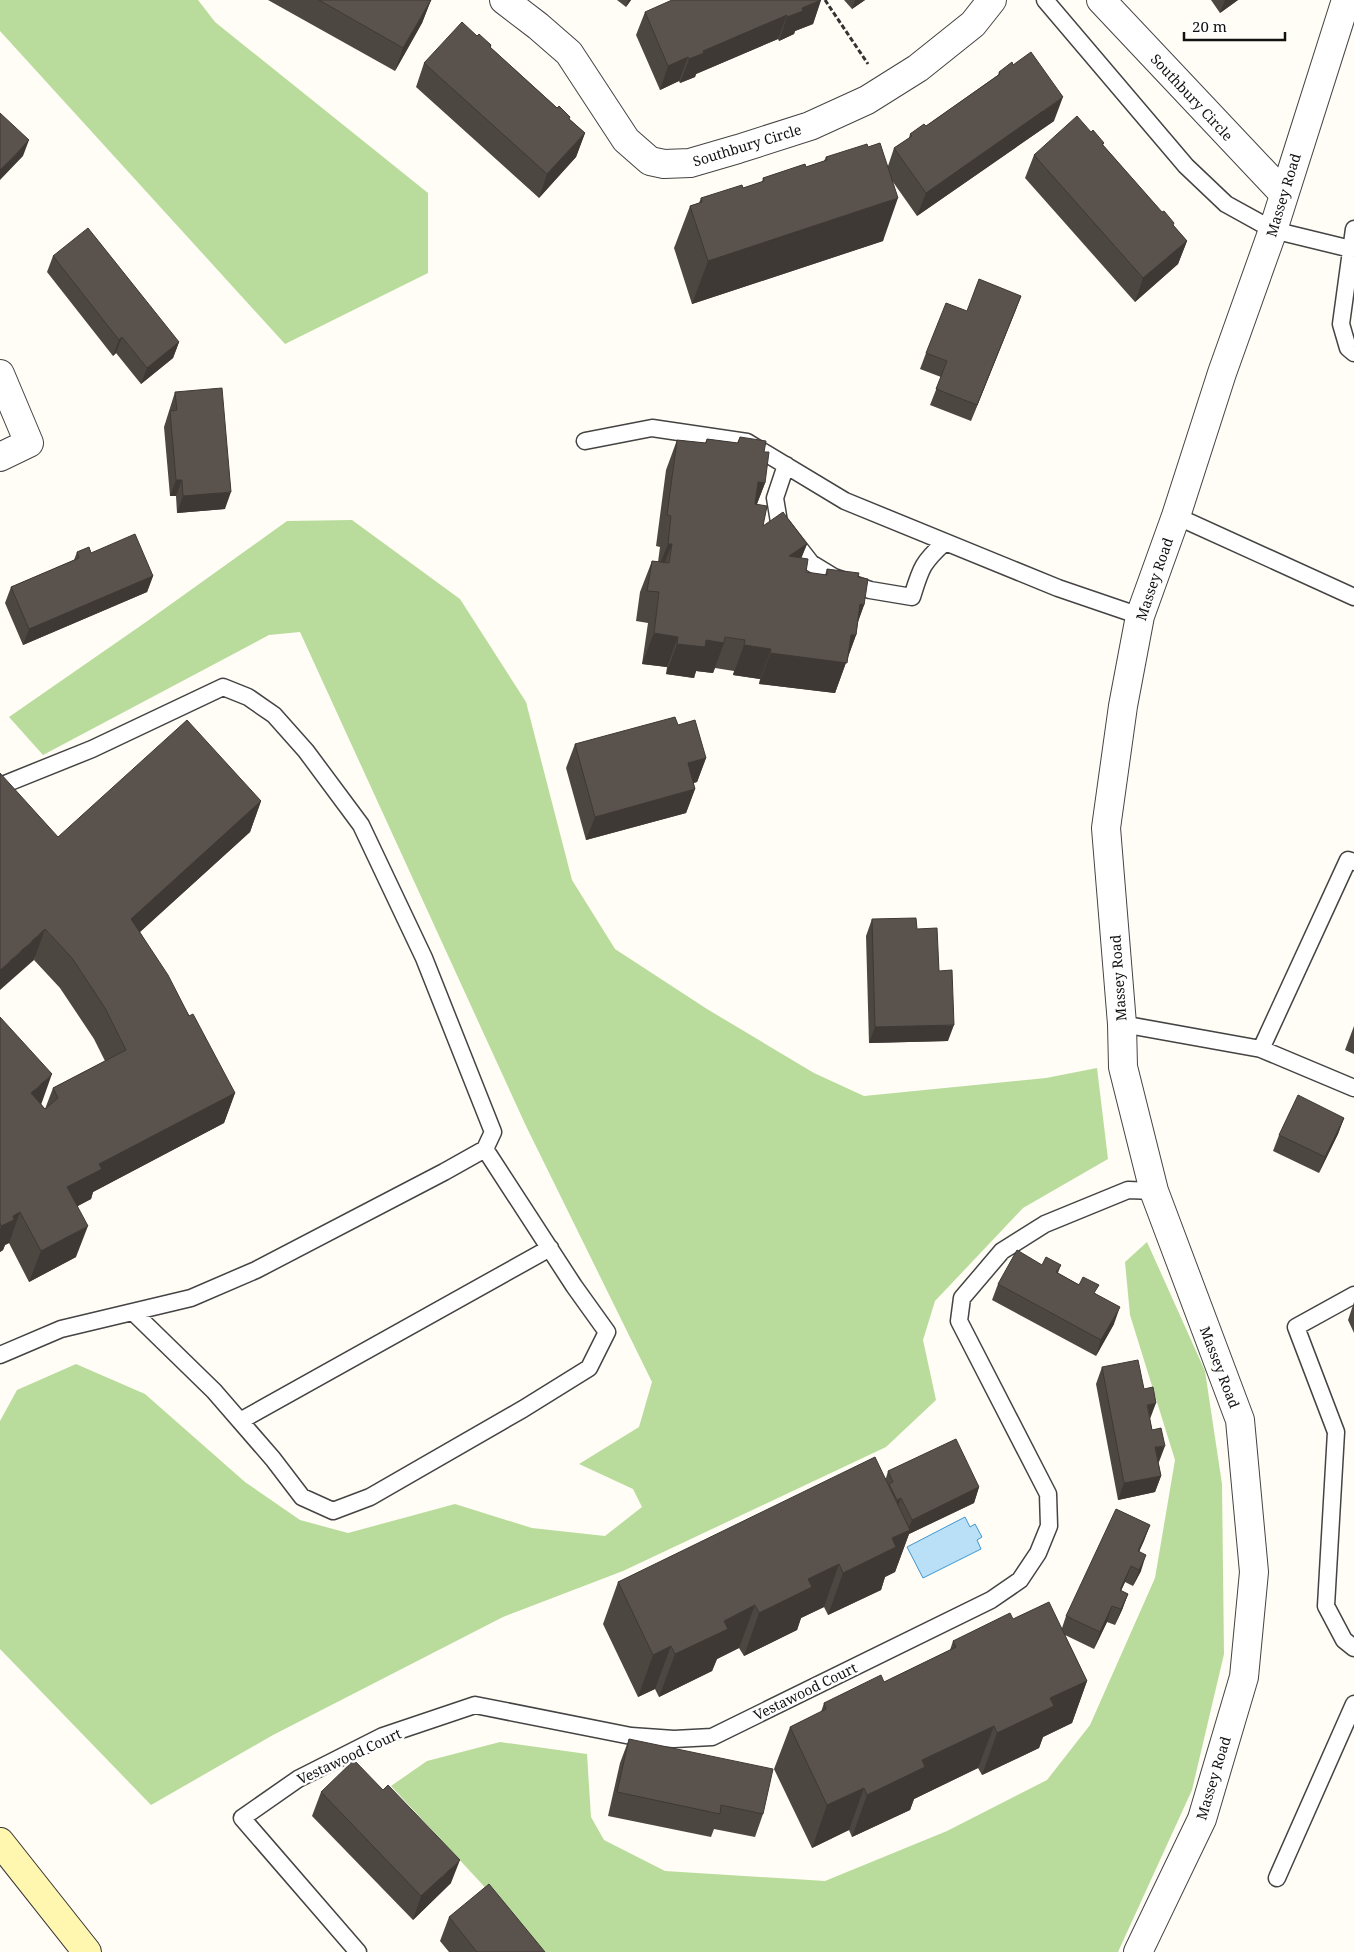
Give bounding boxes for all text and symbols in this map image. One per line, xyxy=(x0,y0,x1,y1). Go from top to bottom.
scale bar xyxy=(1184,10,1285,42)
text: 20 m xyxy=(1192,16,1227,36)
street label: Southbury Circle xyxy=(1147,49,1237,145)
street label: Southbury Circle xyxy=(690,119,804,171)
street label: Massey Road xyxy=(1261,151,1305,239)
street label: Massey Road xyxy=(1131,535,1177,623)
street label: Massey Road xyxy=(1105,934,1130,1022)
street label: Massey Road xyxy=(1196,1323,1244,1411)
street label: Vestawood Court xyxy=(750,1658,860,1724)
street label: Vestawood Court xyxy=(294,1724,404,1788)
street label: Massey Road xyxy=(1191,1734,1235,1822)

